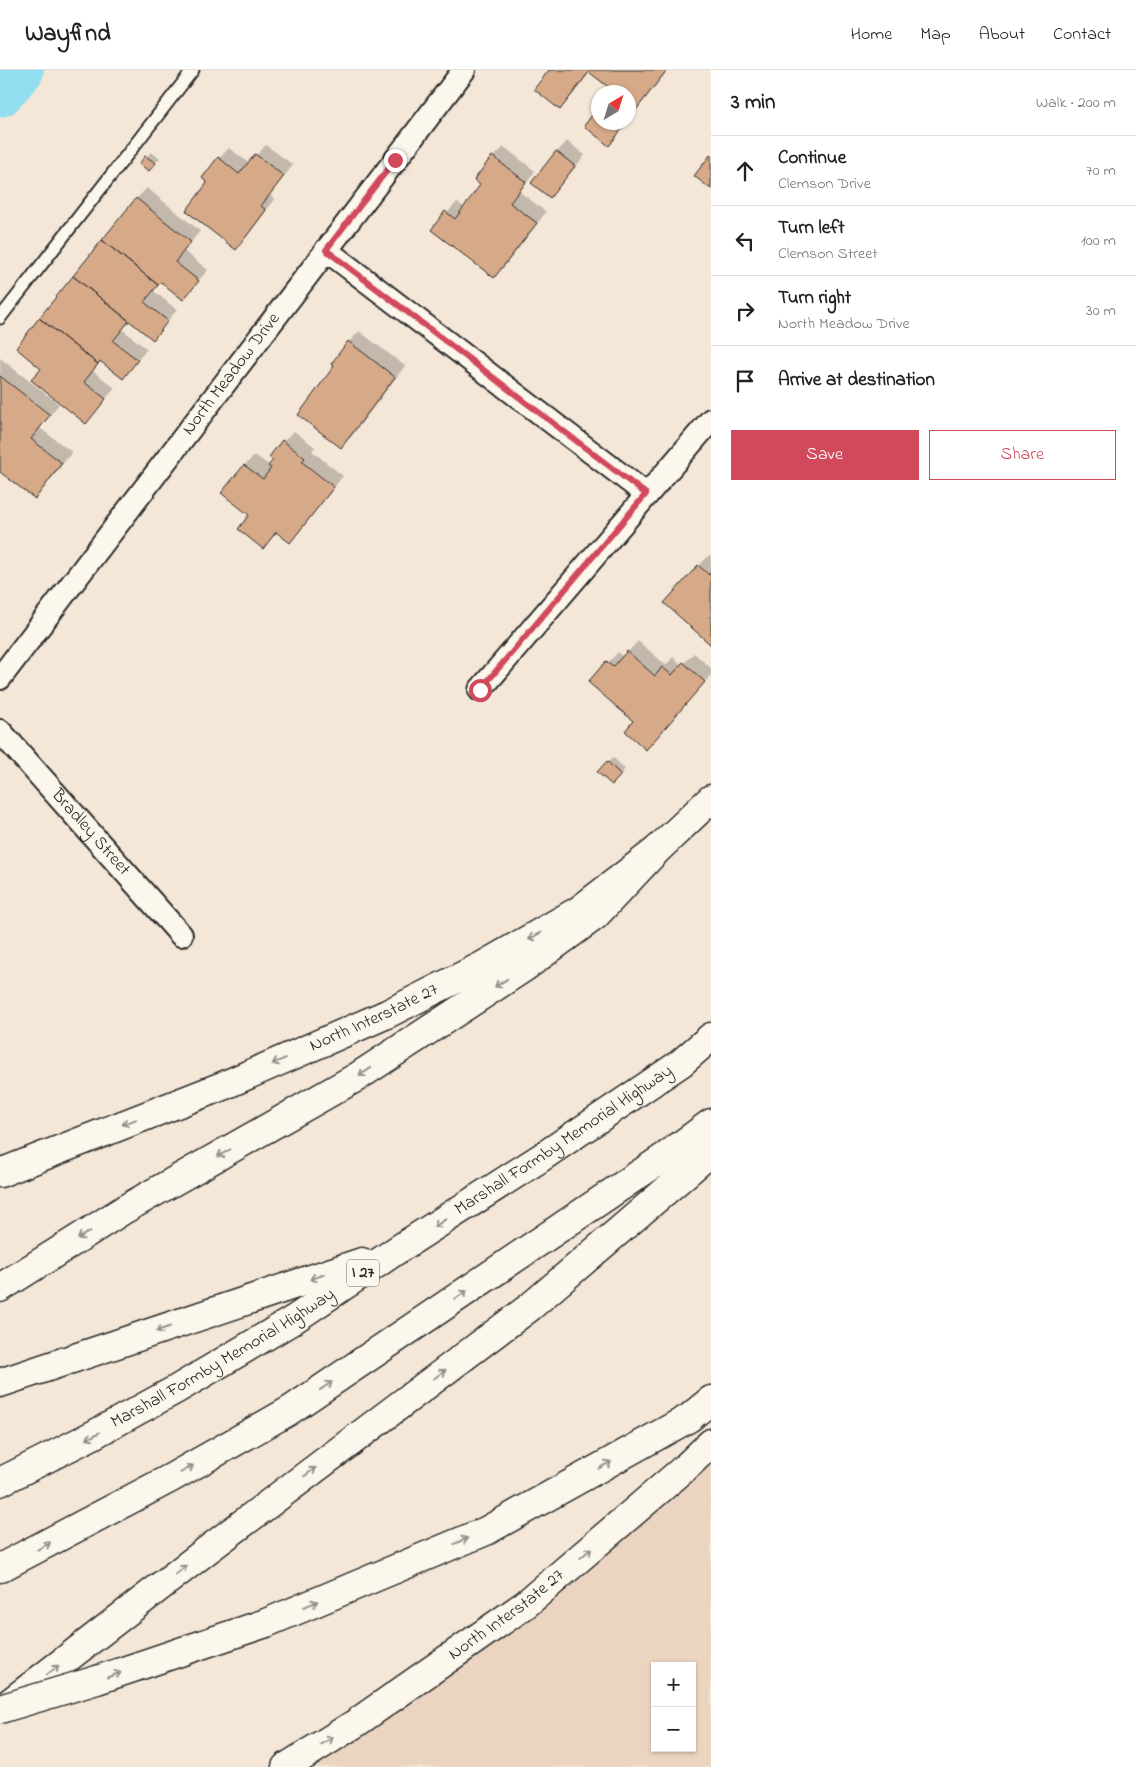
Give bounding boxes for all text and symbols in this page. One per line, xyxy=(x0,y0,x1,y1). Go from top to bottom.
text: Wayfind xyxy=(25,17,111,52)
text: Home xyxy=(851,22,892,48)
text: Map xyxy=(920,22,951,48)
text: About xyxy=(979,22,1025,48)
text: Contact xyxy=(1053,22,1111,48)
north arrow xyxy=(591,85,636,130)
text: 3 min xyxy=(731,88,775,118)
text: Walk · 200 m xyxy=(1036,91,1116,115)
text: Continue xyxy=(778,145,846,172)
route end xyxy=(384,149,407,172)
icon: ahead xyxy=(731,157,759,185)
text: 70 m xyxy=(1086,159,1116,183)
text: Clemson Drive xyxy=(778,172,871,196)
text: Turn left xyxy=(778,215,845,242)
icon: left xyxy=(731,227,759,255)
text: 100 m xyxy=(1081,229,1116,253)
text: Clemson Street xyxy=(778,242,878,266)
text: Turn right xyxy=(778,285,851,312)
icon: right xyxy=(731,297,759,325)
text: 30 m xyxy=(1086,299,1116,323)
street label: North Meadow Drive xyxy=(176,307,288,441)
text: North Meadow Drive xyxy=(778,312,910,336)
icon: arrive xyxy=(731,367,759,395)
text: Arrive at destination xyxy=(778,367,935,394)
button: Save xyxy=(731,430,919,480)
button: Share xyxy=(929,430,1116,480)
route start xyxy=(469,679,492,702)
street label: Bradley Street xyxy=(44,783,136,882)
one-way arrow xyxy=(528,931,543,941)
street label: North Interstate 27 xyxy=(306,977,443,1059)
one-way arrow xyxy=(495,978,509,988)
one-way arrow xyxy=(272,1057,287,1066)
street label: Marshall Formby Memorial Highway xyxy=(450,1059,678,1223)
one-way arrow xyxy=(358,1067,372,1077)
one-way arrow xyxy=(122,1118,137,1127)
one-way arrow xyxy=(217,1148,232,1158)
one-way arrow xyxy=(433,1218,447,1228)
one-way arrow xyxy=(77,1230,91,1240)
road number: I 27 xyxy=(347,1260,379,1286)
one-way arrow xyxy=(310,1273,326,1282)
street label: Marshall Formby Memorial Highway xyxy=(106,1282,341,1436)
one-way arrow xyxy=(454,1290,468,1300)
one-way arrow xyxy=(156,1325,172,1334)
one-way arrow xyxy=(433,1369,446,1380)
one-way arrow xyxy=(319,1380,333,1391)
one-way arrow xyxy=(85,1431,100,1441)
one-way arrow xyxy=(597,1460,612,1470)
one-way arrow xyxy=(179,1464,194,1474)
one-way arrow xyxy=(303,1467,317,1477)
one-way arrow xyxy=(453,1536,468,1546)
one-way arrow xyxy=(36,1541,51,1551)
one-way arrow xyxy=(579,1547,592,1559)
street label: North Interstate 27 xyxy=(443,1563,571,1667)
one-way arrow xyxy=(174,1565,187,1576)
one-way arrow xyxy=(303,1598,318,1608)
map controls xyxy=(651,1662,696,1752)
button: + xyxy=(651,1662,696,1707)
one-way arrow xyxy=(46,1665,60,1675)
one-way arrow xyxy=(105,1669,121,1679)
button: − xyxy=(651,1707,696,1752)
one-way arrow xyxy=(320,1736,334,1746)

